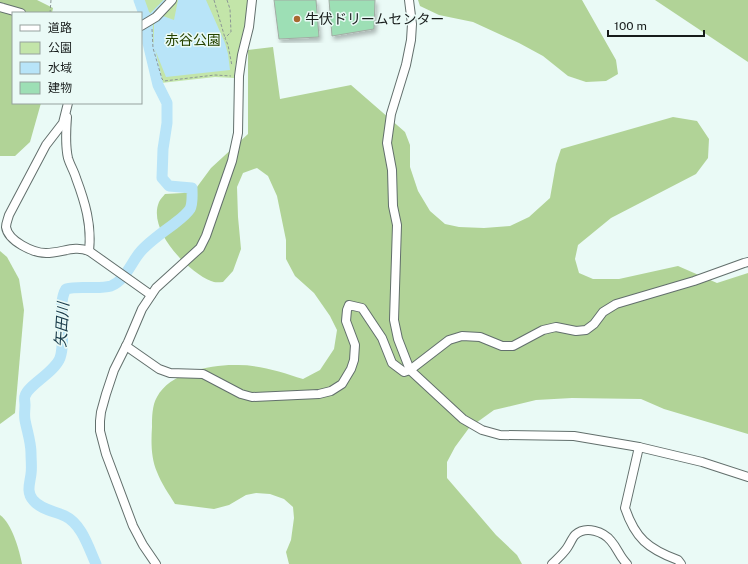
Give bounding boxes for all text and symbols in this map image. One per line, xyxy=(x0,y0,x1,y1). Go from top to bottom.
place label: 牛伏ドリームセンター xyxy=(305,11,445,27)
legend xyxy=(12,12,142,104)
scale bar xyxy=(608,12,704,38)
marker: 牛伏ドリームセンター xyxy=(292,14,302,24)
text: 100 m xyxy=(614,19,647,33)
text: 道路 xyxy=(48,21,72,35)
park label: 赤谷公園 xyxy=(165,32,221,48)
text: 公園 xyxy=(48,41,72,55)
text: 水域 xyxy=(48,61,72,75)
text: 建物 xyxy=(48,81,72,95)
water label: 矢田川 xyxy=(51,300,72,348)

